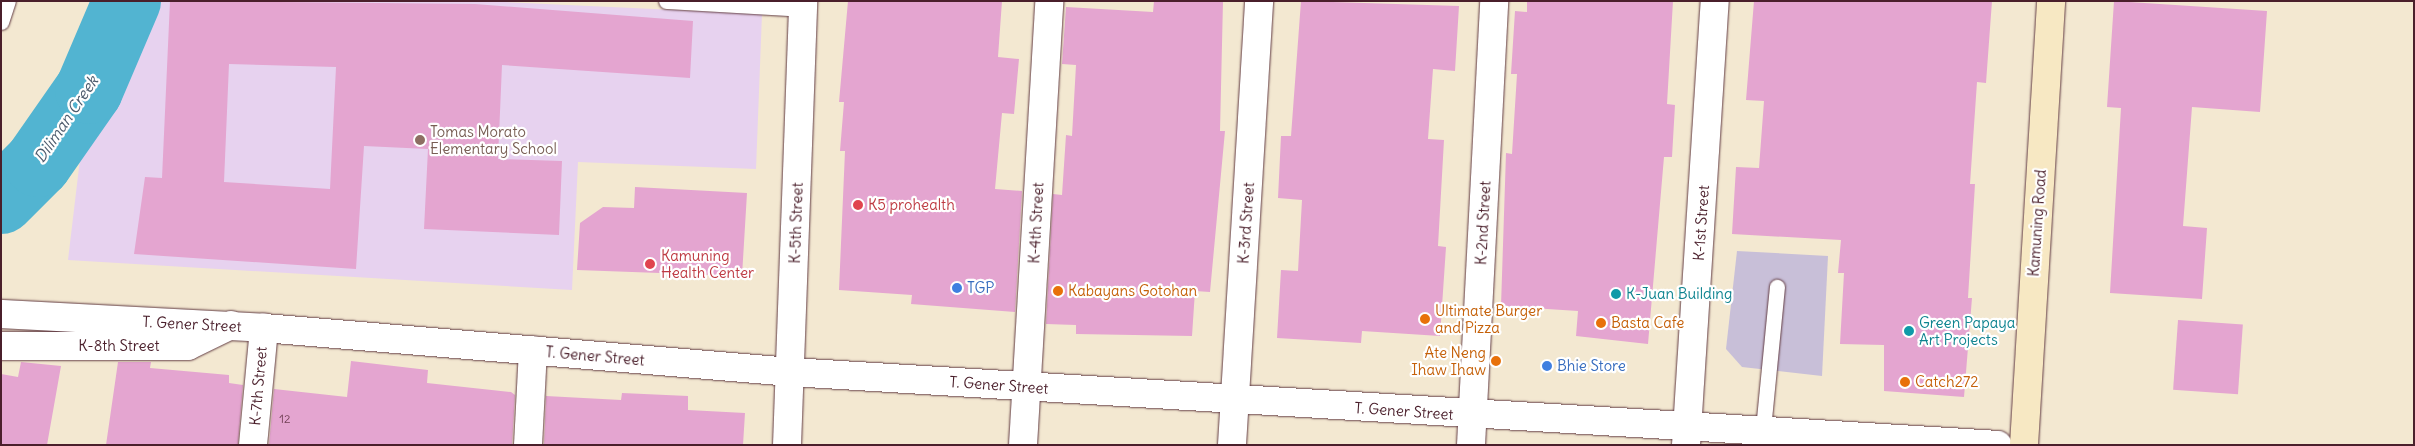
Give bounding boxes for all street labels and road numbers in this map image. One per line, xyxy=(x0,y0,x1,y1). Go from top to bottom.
street label: Kamuning Road xyxy=(2024,169,2050,277)
street label: K-2nd Street xyxy=(1472,180,1494,266)
street label: K-5th Street xyxy=(786,182,806,264)
street label: K-4th Street xyxy=(1025,182,1047,264)
street label: K-3rd Street xyxy=(1234,182,1258,264)
street label: K-1st Street xyxy=(1689,184,1713,262)
street label: T. Gener Street xyxy=(142,312,242,336)
street label: K-8th Street xyxy=(78,337,160,355)
street label: T. Gener Street xyxy=(545,343,645,369)
street label: K-7th Street xyxy=(246,346,270,426)
street label: T. Gener Street xyxy=(949,373,1049,397)
street label: T. Gener Street xyxy=(1354,399,1454,423)

